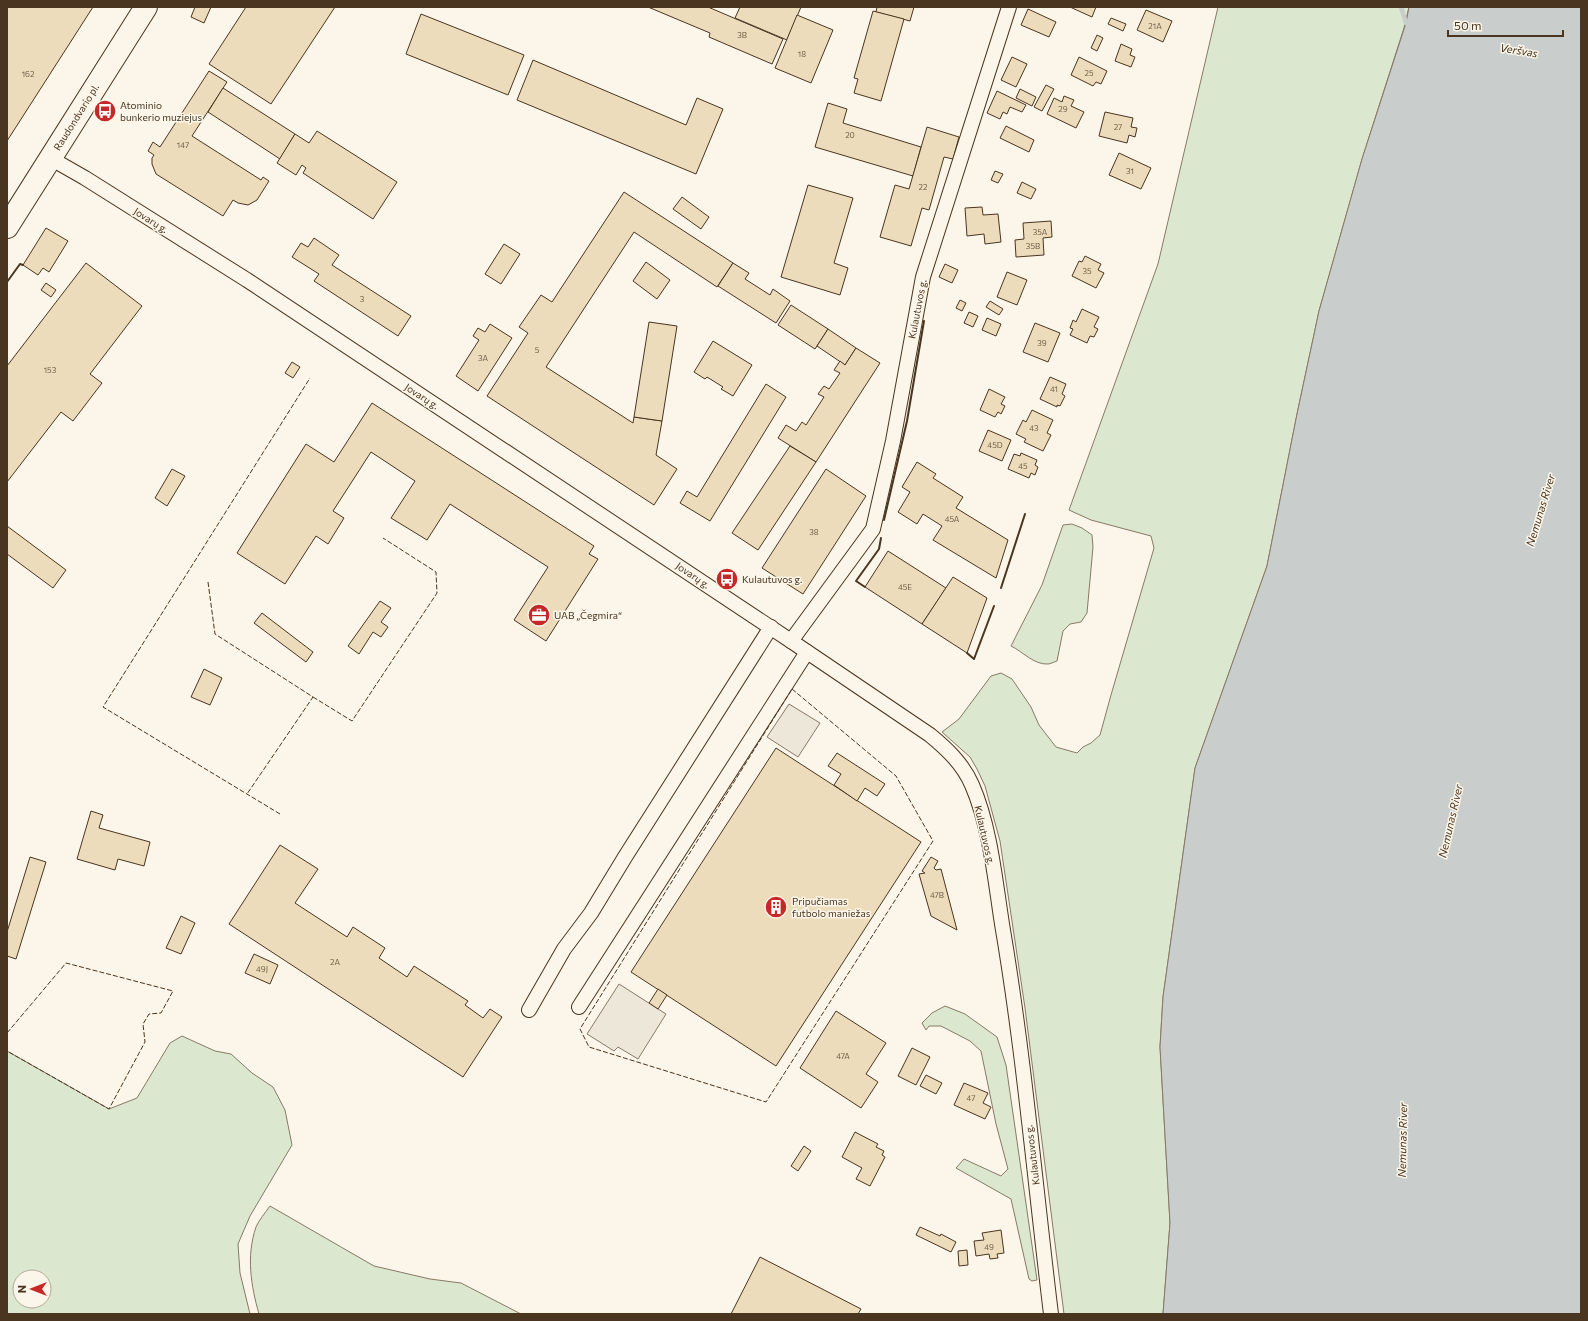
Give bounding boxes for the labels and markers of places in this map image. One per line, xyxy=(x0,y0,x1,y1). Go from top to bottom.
bus stop icon: Atominio bunkerio muziejus xyxy=(92,98,118,124)
place label: Atominio bunkerio muziejus xyxy=(120,99,202,123)
bus stop icon: Kulautuvos g. xyxy=(714,566,740,592)
place label: Kulautuvos g. xyxy=(742,573,802,585)
office icon: UAB „Čegmira“ xyxy=(526,602,552,628)
place label: UAB „Čegmira“ xyxy=(554,609,622,621)
building icon: Pripučiamas futbolo maniežas xyxy=(763,894,789,920)
place label: Pripučiamas futbolo maniežas xyxy=(792,895,871,919)

